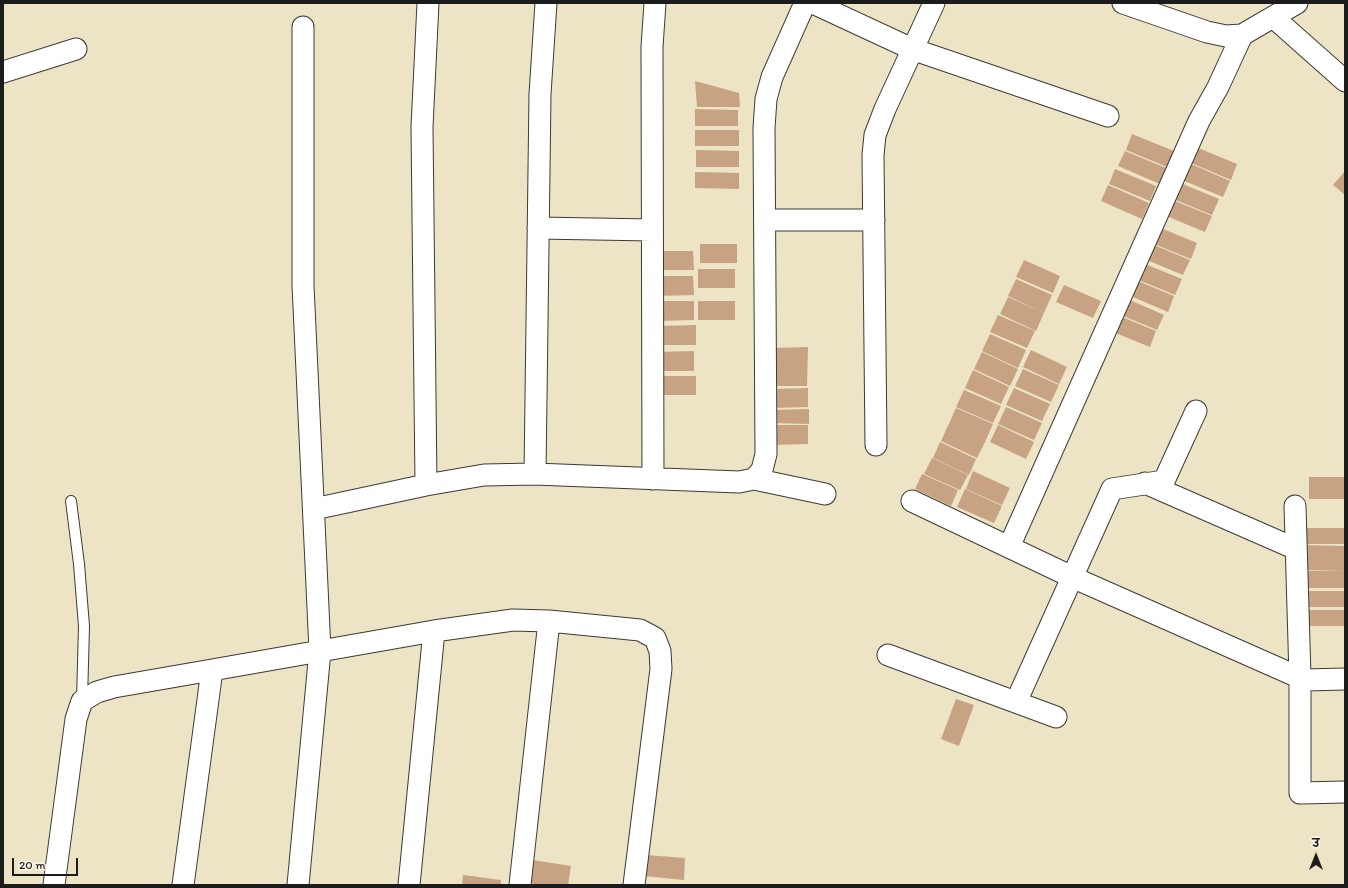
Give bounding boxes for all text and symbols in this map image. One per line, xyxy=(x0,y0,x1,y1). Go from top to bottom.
north arrow xyxy=(1296,836,1336,876)
text: उ xyxy=(1312,837,1320,850)
scale bar xyxy=(14,850,80,876)
text: 20 m xyxy=(19,858,46,872)

